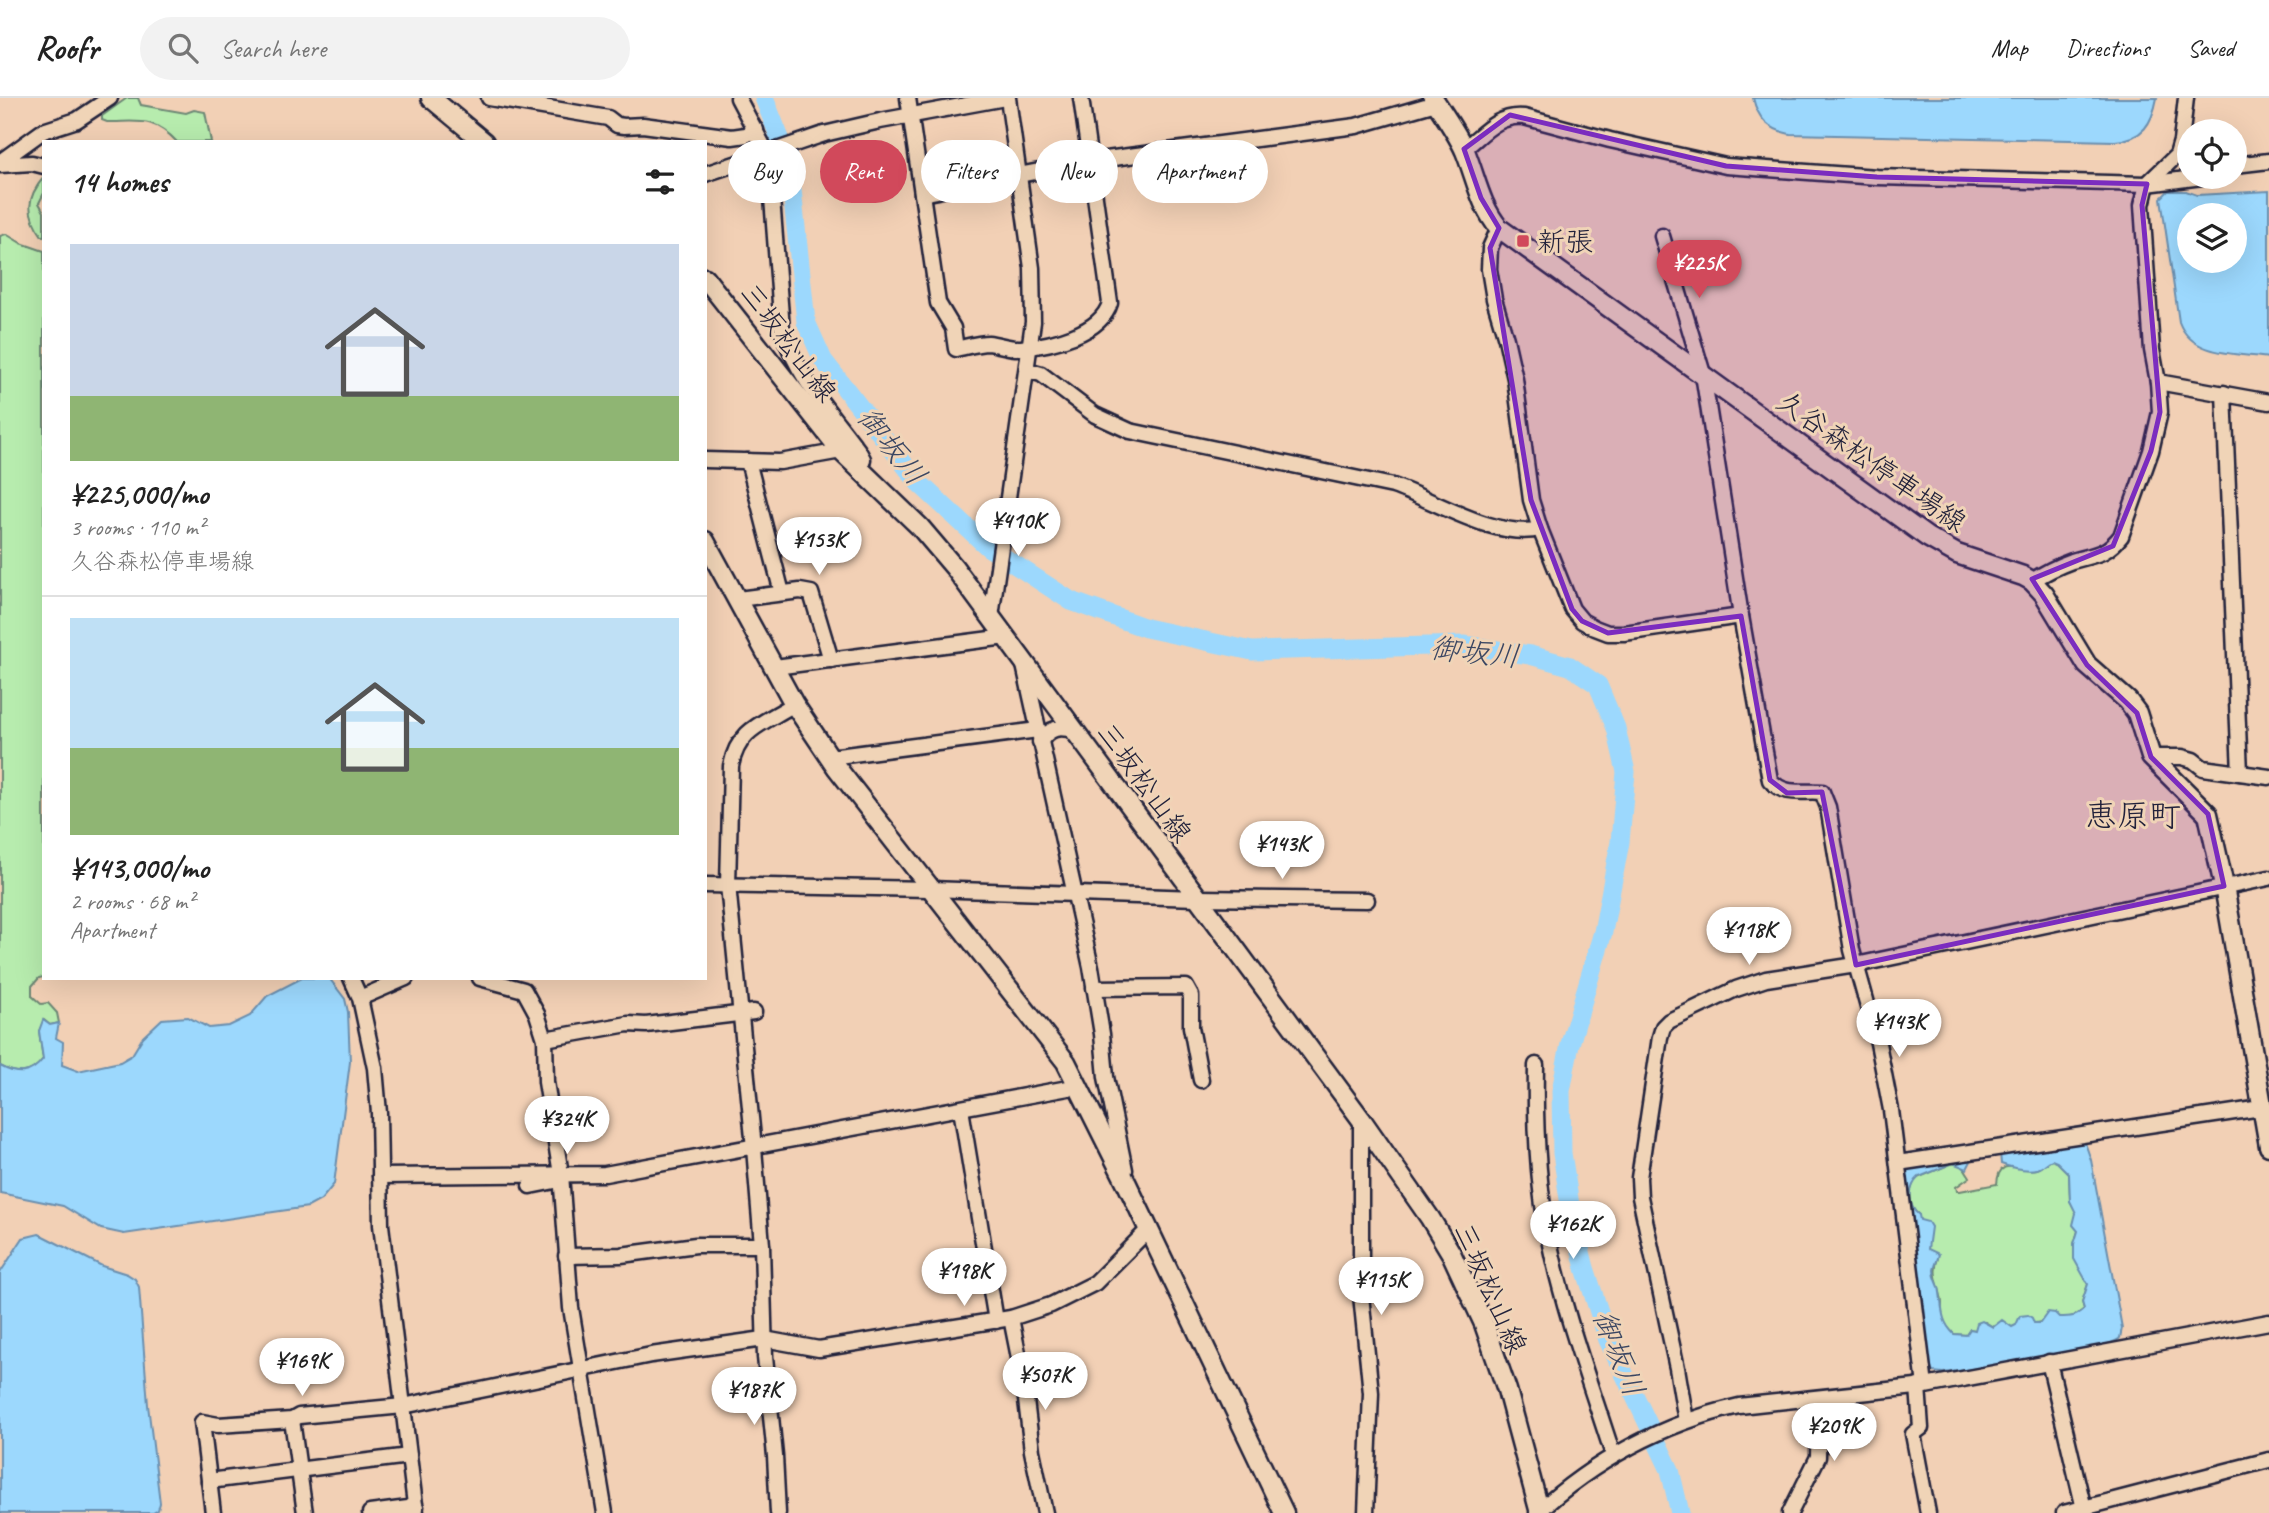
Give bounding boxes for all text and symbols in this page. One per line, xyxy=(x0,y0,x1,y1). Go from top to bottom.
search box xyxy=(140,17,630,80)
text: Roofr xyxy=(35,27,98,69)
icon: search xyxy=(164,29,202,67)
text: Search here xyxy=(220,32,326,65)
text: Map xyxy=(1991,33,2028,63)
text: Directions xyxy=(2066,33,2149,63)
text: Saved xyxy=(2187,33,2234,63)
map controls xyxy=(2177,119,2247,273)
button: locate xyxy=(2177,119,2247,189)
chip: Buy xyxy=(728,140,806,203)
chip: Rent xyxy=(820,140,907,203)
chip: Filters xyxy=(921,140,1021,203)
chip: New xyxy=(1035,140,1118,203)
chip: Apartment xyxy=(1132,140,1268,203)
text: 14 homes xyxy=(70,163,168,201)
icon: filters xyxy=(641,163,679,201)
button: layers xyxy=(2177,203,2247,273)
place label: 新張 xyxy=(1537,224,1593,259)
marker: 新張 xyxy=(1515,233,1531,249)
pin: ¥225K xyxy=(1650,240,1748,300)
text: ¥225K xyxy=(1673,248,1725,277)
street label: 三坂松山線 xyxy=(732,276,845,409)
icon: home xyxy=(312,289,438,415)
street label: 久谷森松停車場線 xyxy=(1770,383,1974,540)
water label: 御坂川 xyxy=(849,399,935,493)
text: ¥225,000/mo xyxy=(70,475,208,513)
pin: ¥410K xyxy=(969,498,1067,558)
text: ¥410K xyxy=(991,506,1045,535)
text: 3 rooms · 110 m² xyxy=(70,513,205,542)
pin: ¥153K xyxy=(770,518,868,577)
text: ¥153K xyxy=(793,525,845,554)
text: 久谷森松停車場線 xyxy=(70,547,254,576)
water label: 御坂川 xyxy=(1428,628,1522,676)
icon: home xyxy=(312,664,438,790)
street label: 三坂松山線 xyxy=(1089,715,1200,849)
district label: 恵原町 xyxy=(2085,795,2181,836)
pin: ¥143K xyxy=(1233,822,1331,881)
text: ¥143K xyxy=(1255,829,1309,858)
text: ¥143,000/mo xyxy=(70,849,209,887)
text: 2 rooms · 68 m² xyxy=(70,887,194,916)
pin: ¥118K xyxy=(1700,908,1798,967)
text: ¥118K xyxy=(1722,915,1776,944)
text: Apartment xyxy=(70,916,155,945)
pin: ¥143K xyxy=(1850,1000,1948,1059)
text: ¥143K xyxy=(1872,1007,1926,1036)
pin: ¥324K xyxy=(518,1096,616,1156)
text: ¥324K xyxy=(540,1104,594,1133)
pin: ¥162K xyxy=(1524,1202,1622,1261)
text: ¥162K xyxy=(1546,1209,1600,1238)
street label: 三坂松山線 xyxy=(1446,1217,1535,1359)
pin: ¥198K xyxy=(915,1248,1013,1308)
text: ¥198K xyxy=(938,1256,990,1285)
pin: ¥115K xyxy=(1332,1258,1430,1317)
text: ¥115K xyxy=(1355,1265,1407,1294)
water label: 御坂川 xyxy=(1585,1304,1653,1402)
pin: ¥169K xyxy=(253,1338,351,1398)
text: ¥169K xyxy=(275,1346,329,1375)
pin: ¥507K xyxy=(996,1352,1094,1412)
text: ¥507K xyxy=(1019,1360,1071,1389)
pin: ¥187K xyxy=(705,1368,803,1427)
text: ¥187K xyxy=(728,1375,781,1404)
pin: ¥209K xyxy=(1785,1404,1883,1463)
text: ¥209K xyxy=(1808,1411,1860,1440)

